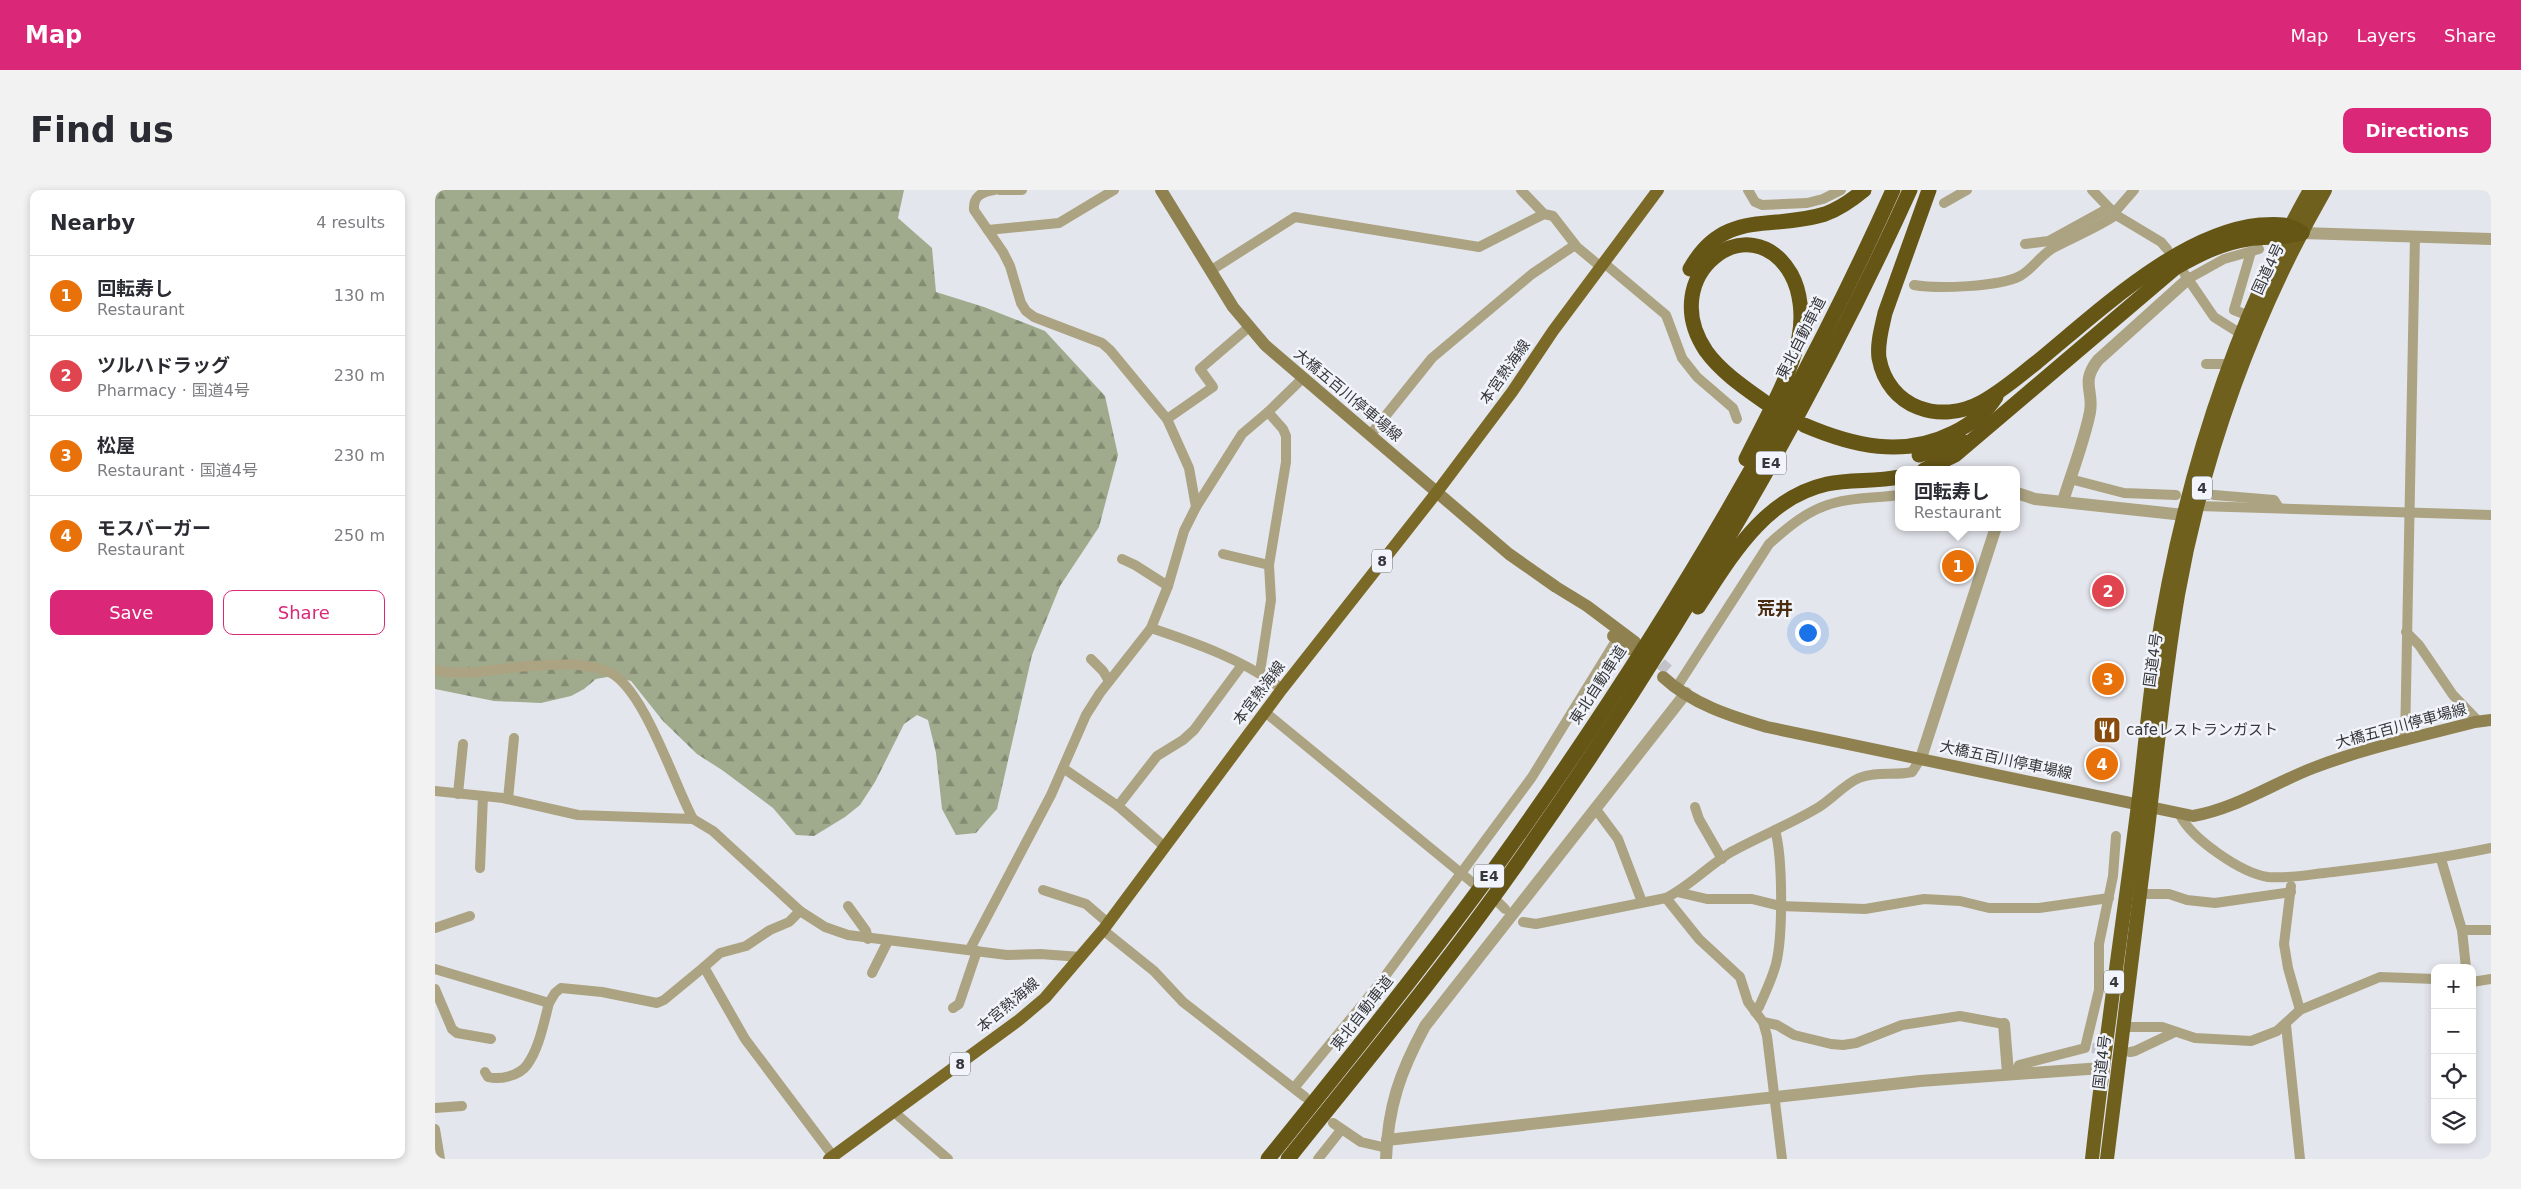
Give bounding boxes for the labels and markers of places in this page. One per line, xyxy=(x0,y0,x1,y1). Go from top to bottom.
pin: 1 xyxy=(1942,547,1974,585)
pin: 2 xyxy=(2092,572,2124,610)
pin: 3 xyxy=(2092,660,2124,698)
restaurant icon: cafeレストランガスト xyxy=(2092,715,2122,745)
place label: cafeレストランガスト xyxy=(2126,721,2278,739)
pin: 4 xyxy=(2086,745,2118,783)

